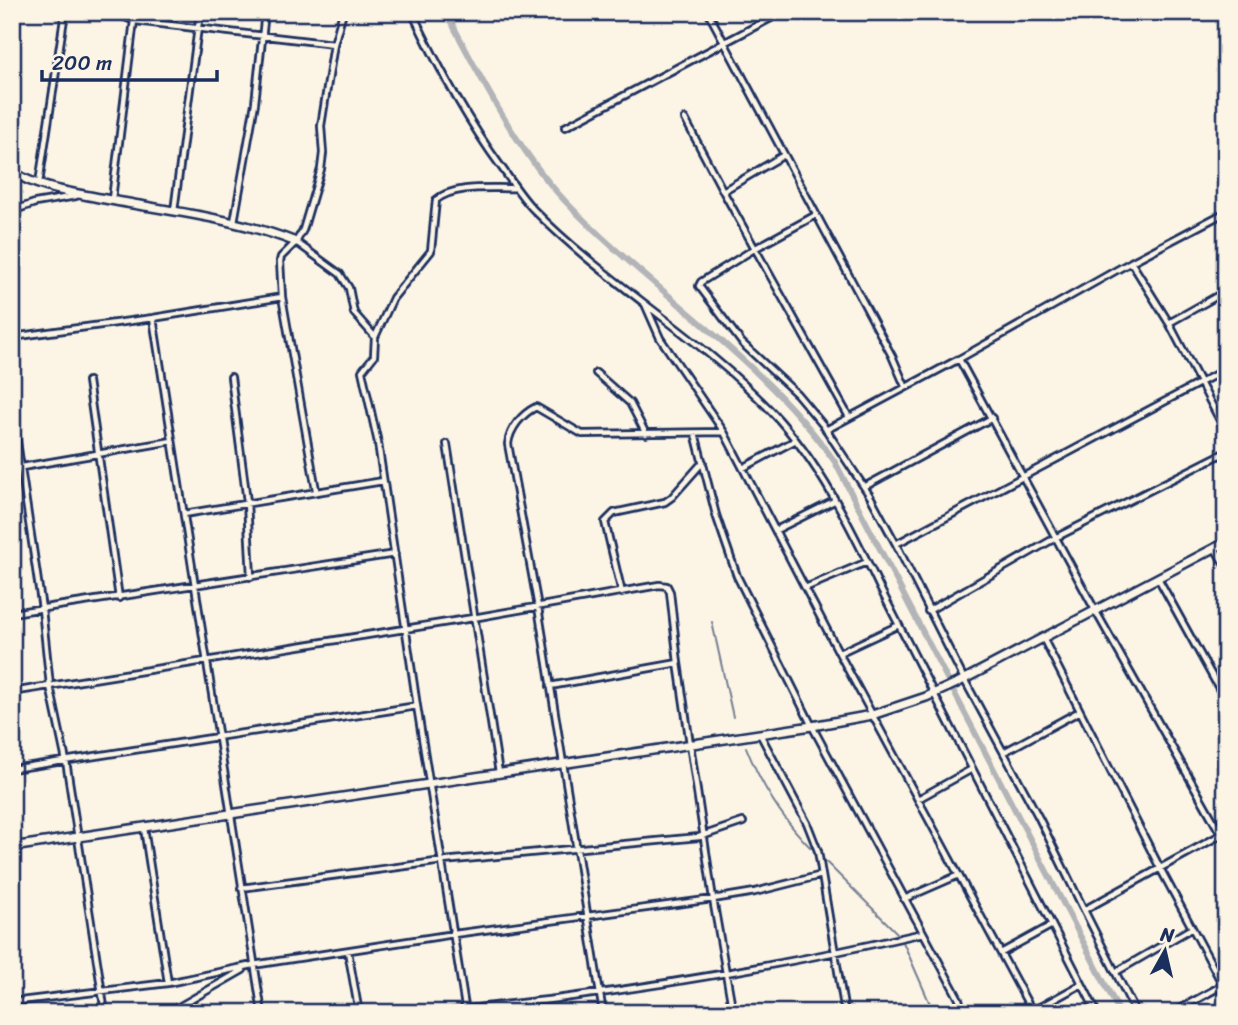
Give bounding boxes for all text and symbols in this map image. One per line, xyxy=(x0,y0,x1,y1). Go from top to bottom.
scale bar xyxy=(42,38,217,82)
text: 200 m xyxy=(52,44,112,82)
north arrow xyxy=(1130,916,1200,986)
text: N xyxy=(1157,917,1177,952)

